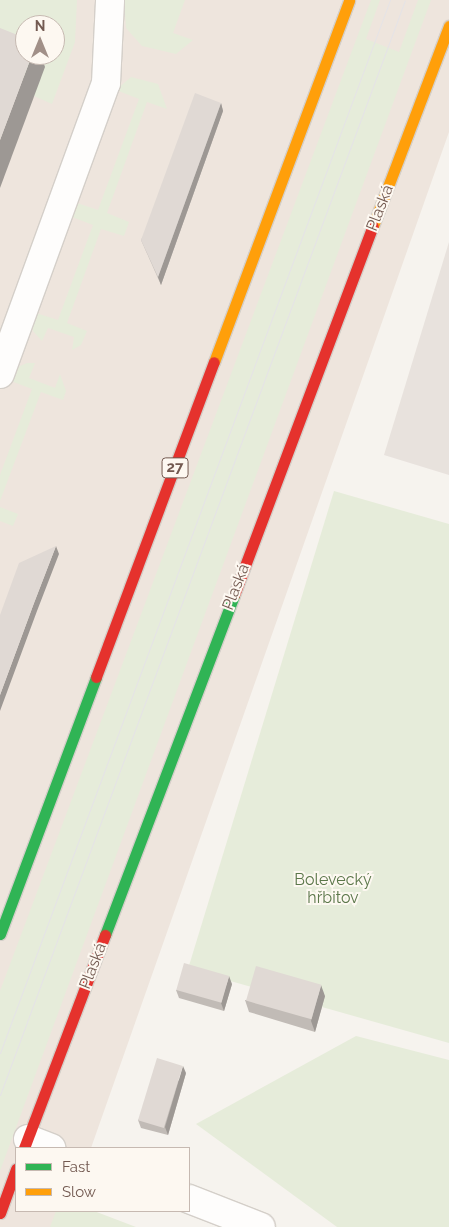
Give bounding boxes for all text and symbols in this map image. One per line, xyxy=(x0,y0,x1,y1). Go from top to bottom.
north arrow xyxy=(15,15,65,65)
text: N xyxy=(35,18,45,34)
street label: Plaská xyxy=(362,182,398,234)
road number: 27 xyxy=(161,456,189,480)
street label: Plaská xyxy=(218,561,254,613)
park label: Bolevecký hřbitov xyxy=(294,870,372,908)
street label: Plaská xyxy=(75,940,111,992)
legend xyxy=(15,1147,190,1212)
text: Fast xyxy=(62,1158,90,1176)
text: Slow xyxy=(62,1183,96,1201)

